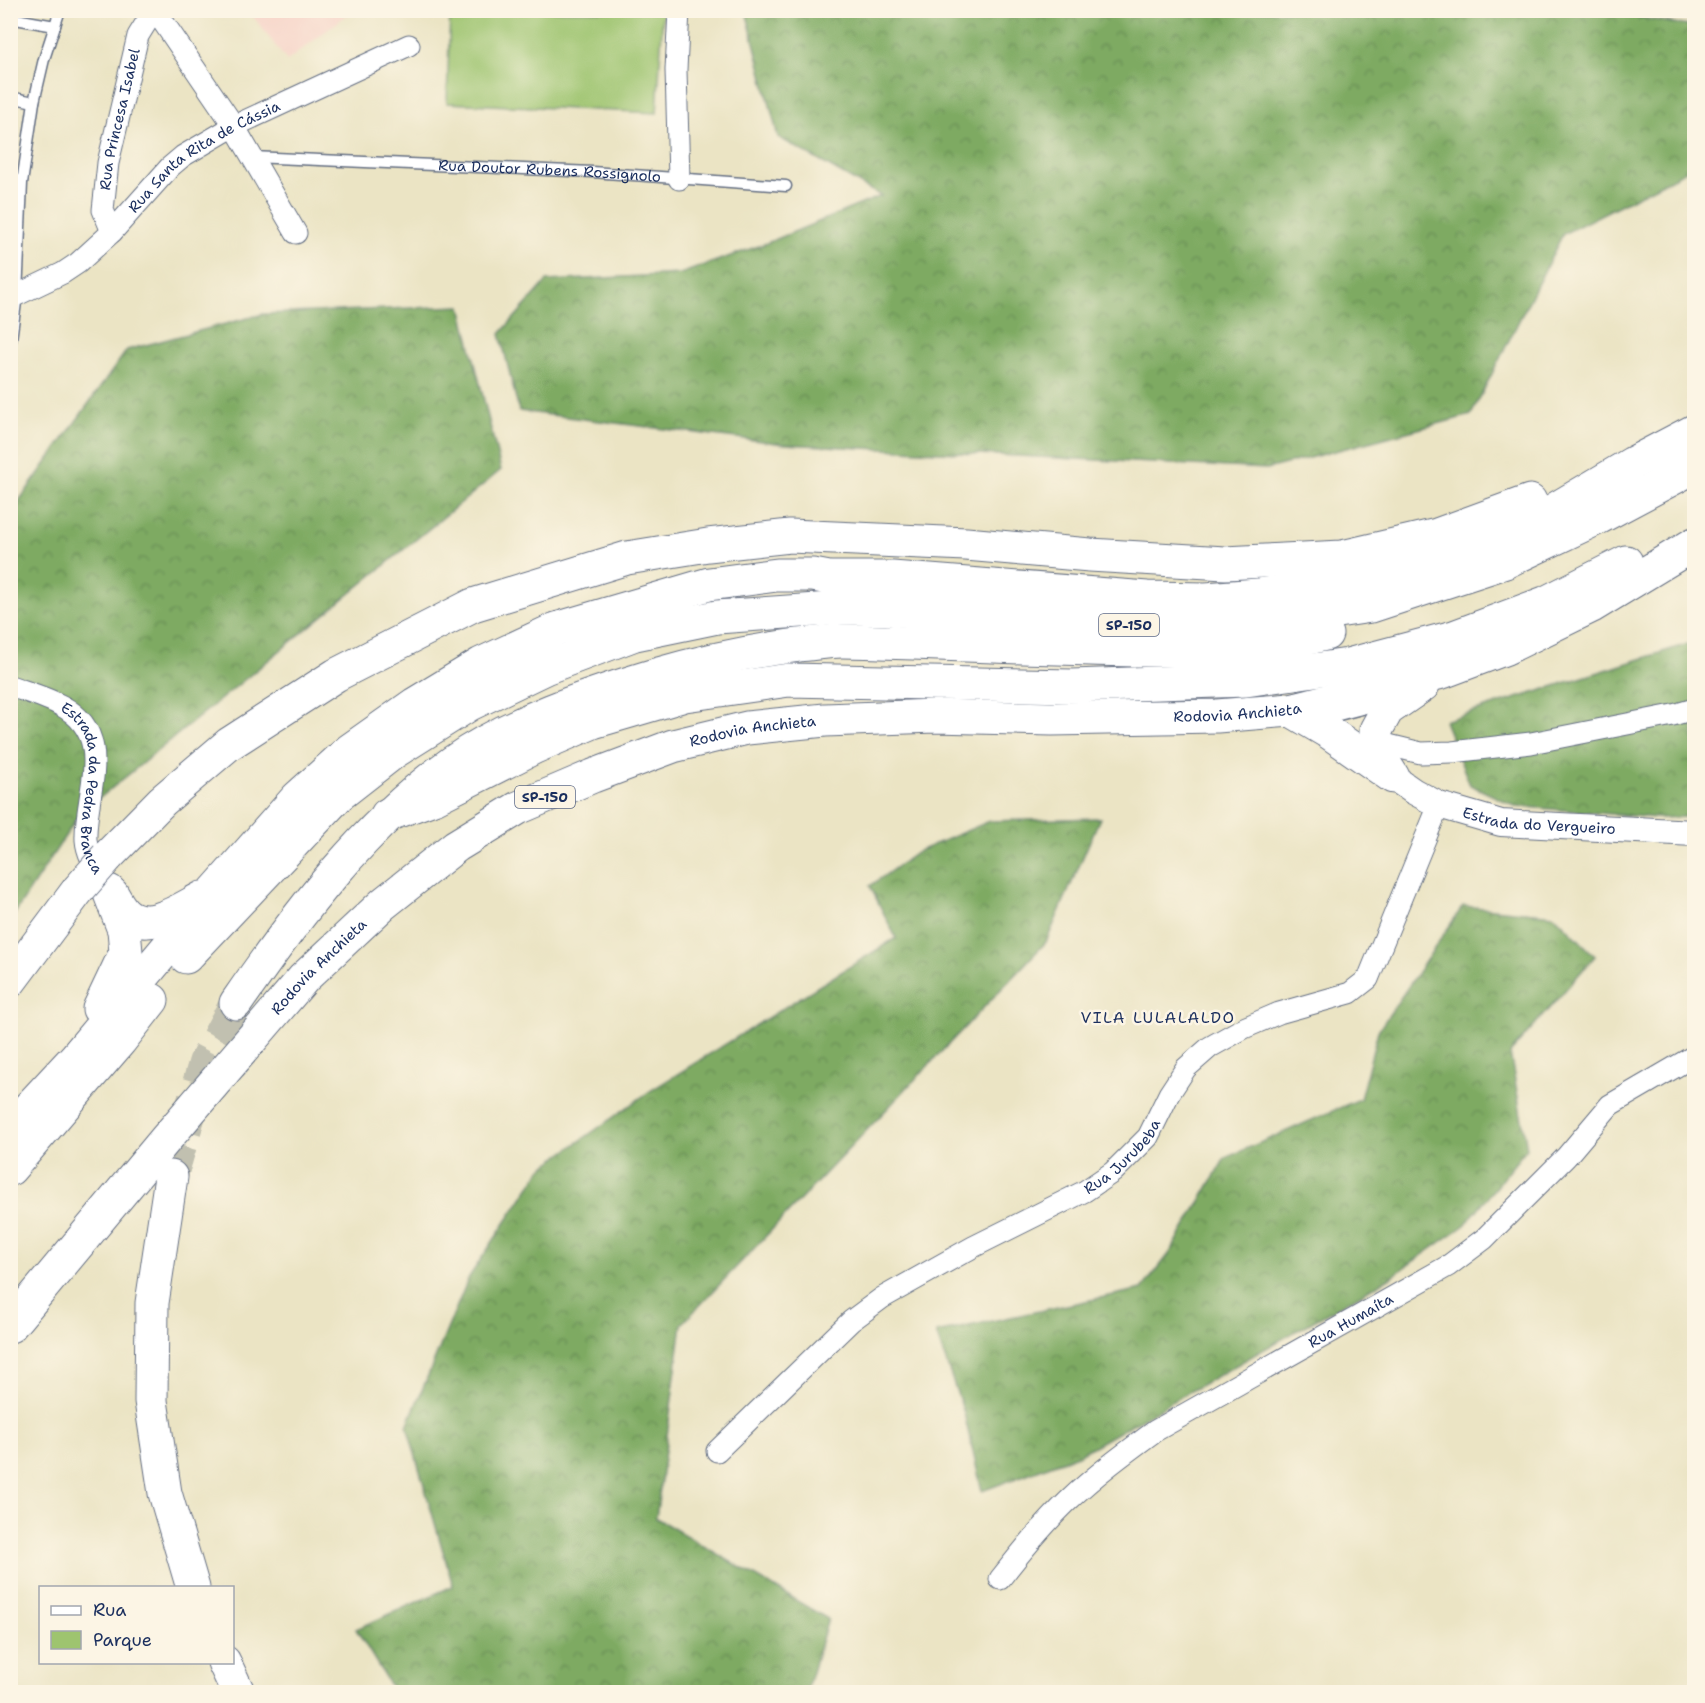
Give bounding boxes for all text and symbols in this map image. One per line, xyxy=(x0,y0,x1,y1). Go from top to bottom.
street label: Rua Princesa Isabel xyxy=(95,46,145,191)
street label: Rua Santa Rita de Cássia xyxy=(124,96,284,217)
street label: Rua Doutor Rubens Rossignolo xyxy=(438,155,662,187)
road number: SP-150 xyxy=(1099,614,1159,636)
street label: Estrada da Pedra Branca xyxy=(57,698,108,878)
street label: Rodovia Anchieta xyxy=(1173,698,1304,727)
street label: Rodovia Anchieta xyxy=(687,711,817,752)
road number: SP-150 xyxy=(515,786,575,808)
street label: Estrada do Vergueiro xyxy=(1460,802,1616,839)
street label: Rodovia Anchieta xyxy=(267,914,371,1019)
district label: VILA LULALALDO xyxy=(1080,1007,1236,1028)
street label: Rua Jurubeba xyxy=(1080,1116,1165,1199)
street label: Rua Humaíta xyxy=(1305,1289,1397,1353)
legend xyxy=(39,1586,234,1664)
text: Rua xyxy=(93,1598,126,1622)
text: Parque xyxy=(93,1628,152,1652)

